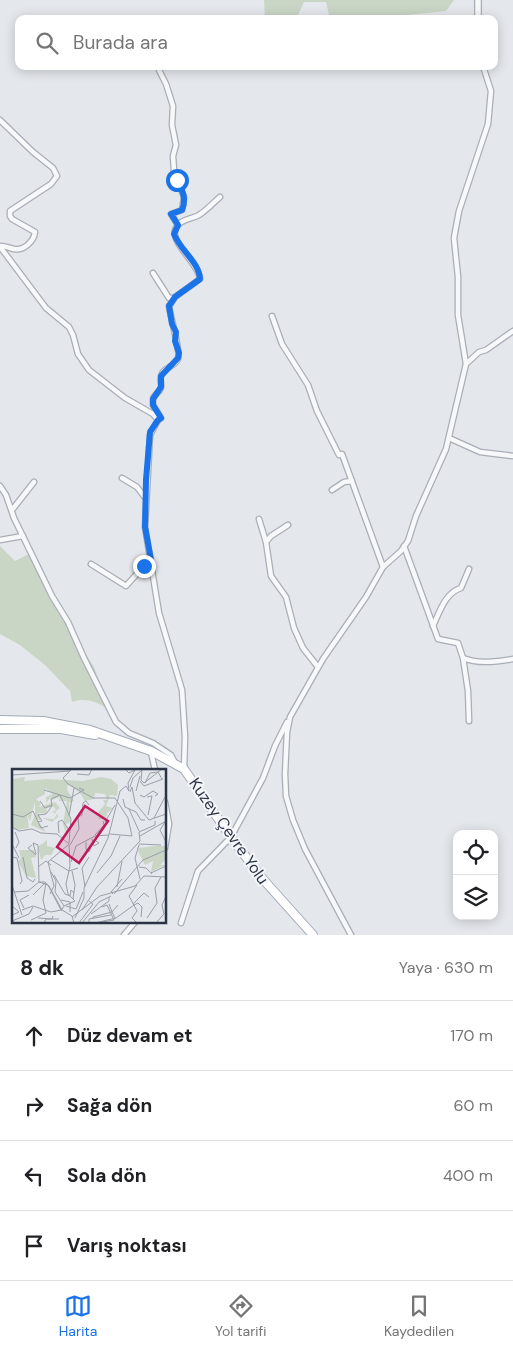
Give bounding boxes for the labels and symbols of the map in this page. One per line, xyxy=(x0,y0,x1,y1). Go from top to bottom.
route start xyxy=(166,169,189,192)
route end xyxy=(133,555,156,578)
inset map xyxy=(12,769,166,922)
street label: Kuzey Çevre Yolu xyxy=(184,774,274,888)

